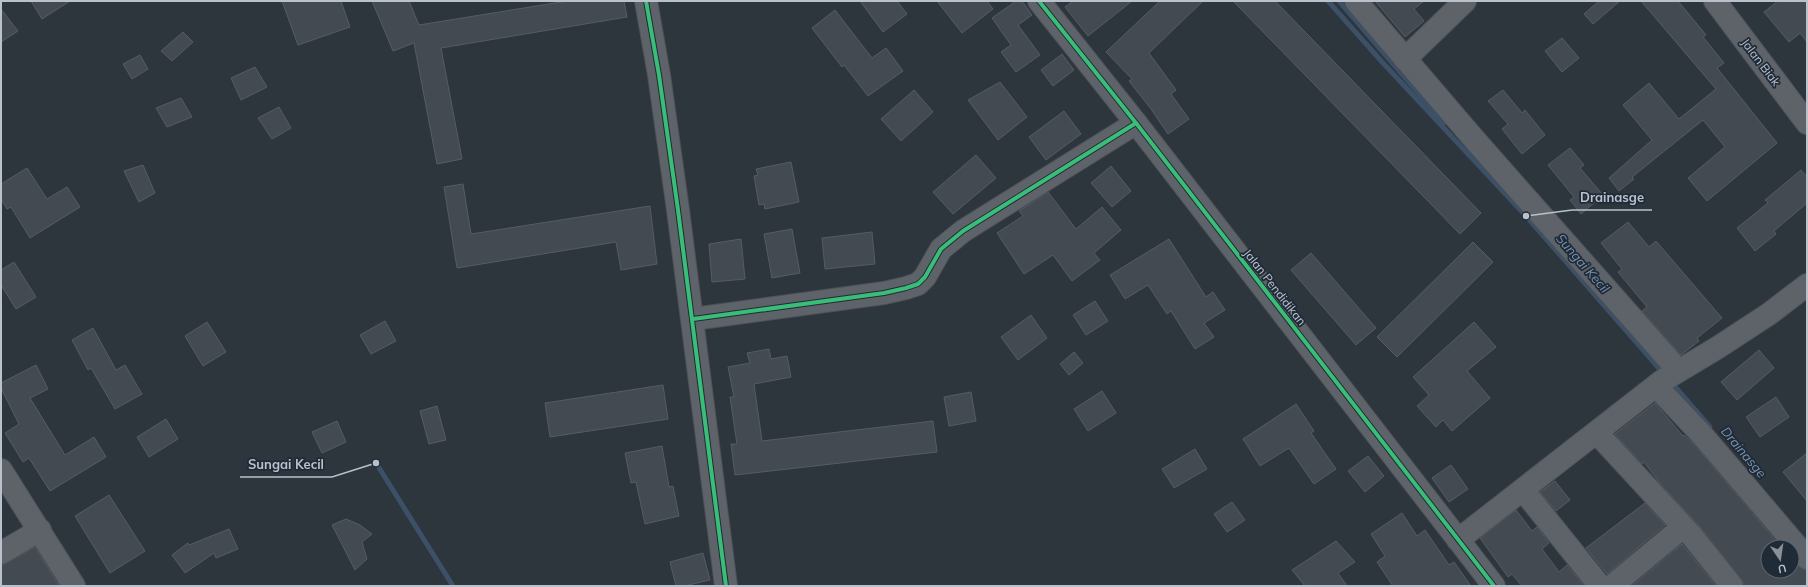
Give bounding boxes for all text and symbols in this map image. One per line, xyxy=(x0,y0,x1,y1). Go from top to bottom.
street label: Jalan Biak xyxy=(1738,35,1784,89)
callout: Drainasge xyxy=(1572,185,1652,210)
text: Drainasge xyxy=(1580,189,1644,205)
water label: Sungai Kecil xyxy=(1553,230,1614,297)
street label: Jalan Pendidikan xyxy=(1240,246,1310,328)
water label: Drainasge xyxy=(1718,423,1770,481)
callout: Sungai Kecil xyxy=(240,452,332,477)
text: Sungai Kecil xyxy=(248,456,324,472)
north arrow xyxy=(1760,539,1800,579)
text: U xyxy=(1777,561,1788,576)

